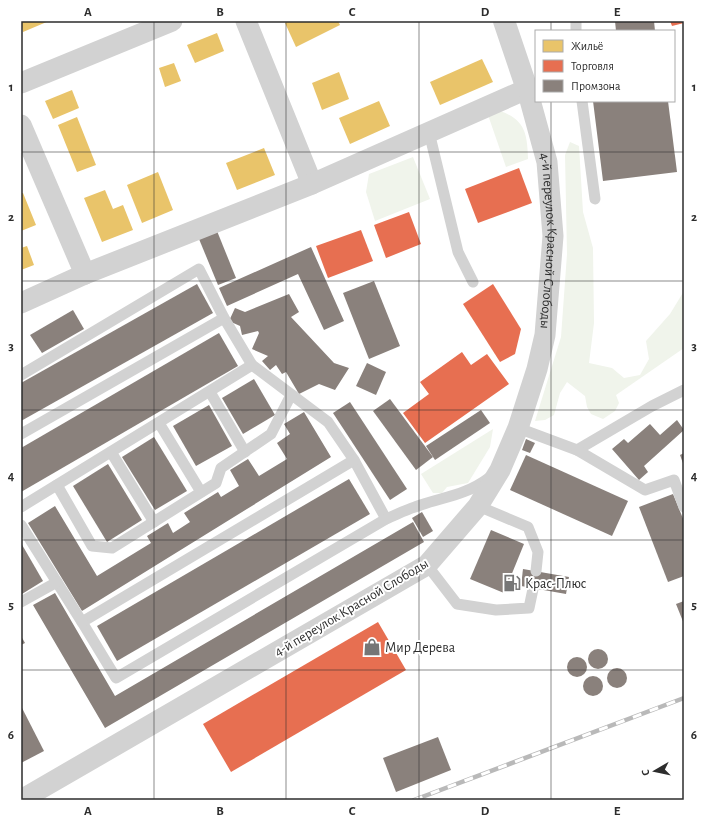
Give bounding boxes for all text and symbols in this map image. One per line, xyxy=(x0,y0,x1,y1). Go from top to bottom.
text: A xyxy=(84,6,92,19)
text: B xyxy=(216,6,224,19)
text: C xyxy=(349,6,356,19)
text: D xyxy=(481,6,490,19)
text: E xyxy=(614,6,621,19)
legend xyxy=(535,30,675,102)
text: Жильё xyxy=(571,40,603,52)
text: Торговля xyxy=(571,60,614,72)
text: Промзона xyxy=(571,80,621,92)
text: 1 xyxy=(9,81,13,94)
text: 1 xyxy=(692,81,696,94)
street label: 4-й переулок Красной Слободы xyxy=(537,151,559,329)
text: 2 xyxy=(8,211,14,224)
text: 2 xyxy=(691,211,697,224)
text: 3 xyxy=(8,340,14,353)
text: 3 xyxy=(691,340,697,353)
text: 4 xyxy=(8,470,15,483)
text: 4 xyxy=(691,470,698,483)
street label: 4-й переулок Красной Слободы xyxy=(272,556,431,659)
fuel station icon: Крас-Плюс xyxy=(502,573,522,593)
place label: Крас-Плюс xyxy=(525,577,587,591)
text: 5 xyxy=(8,599,14,612)
text: 5 xyxy=(691,599,697,612)
shop icon: Мир Дерева xyxy=(362,637,382,657)
place label: Мир Дерева xyxy=(385,641,456,655)
text: 6 xyxy=(8,729,14,742)
text: 6 xyxy=(691,729,697,742)
north arrow xyxy=(635,751,675,791)
text: С xyxy=(640,769,652,776)
text: A xyxy=(84,805,92,818)
text: B xyxy=(216,805,224,818)
text: C xyxy=(349,805,356,818)
text: D xyxy=(481,805,490,818)
text: E xyxy=(614,805,621,818)

